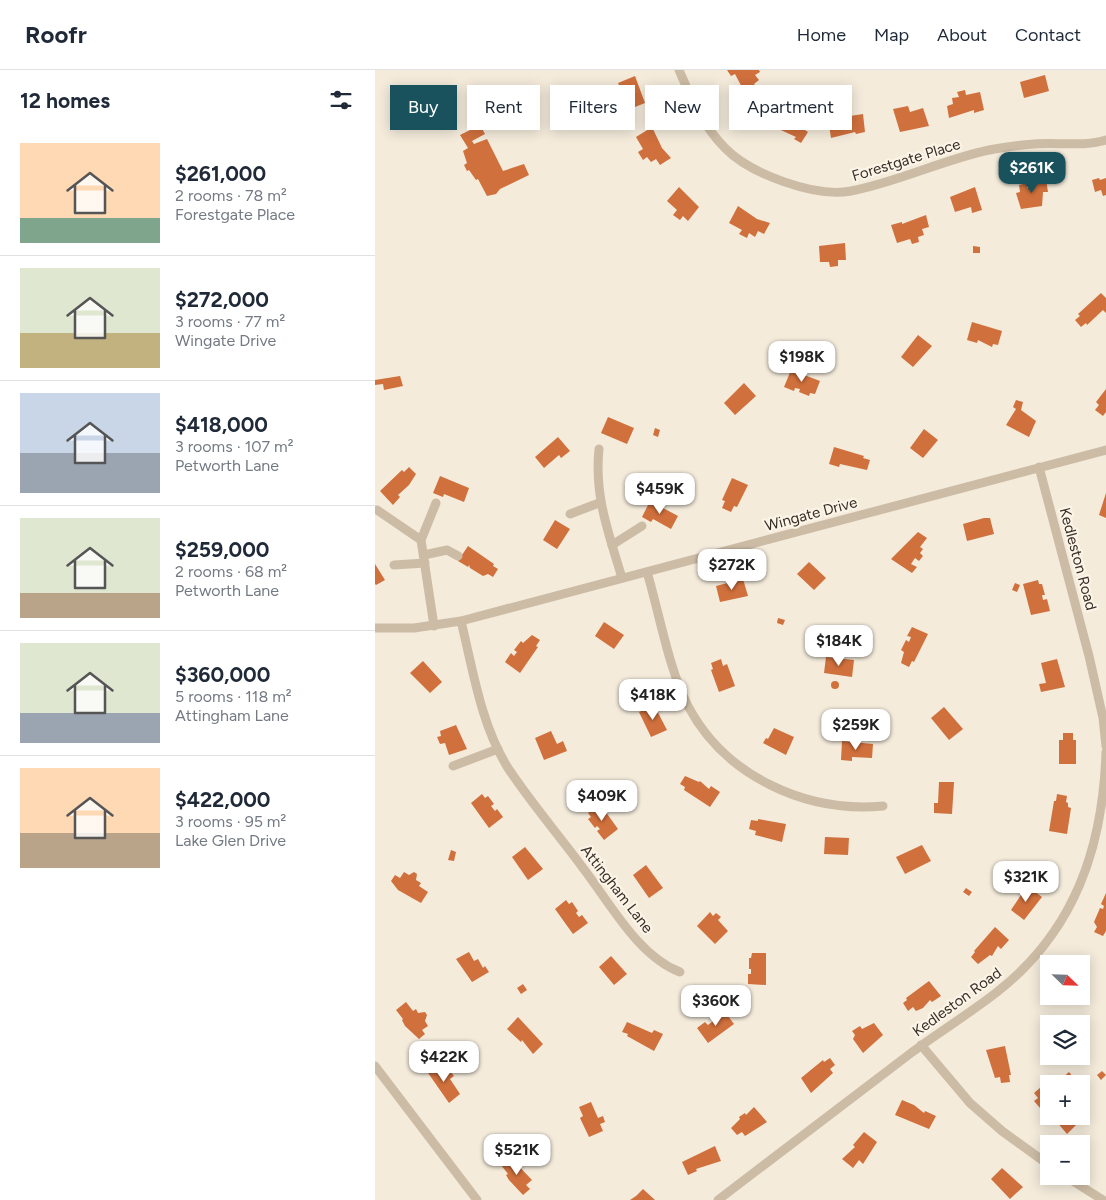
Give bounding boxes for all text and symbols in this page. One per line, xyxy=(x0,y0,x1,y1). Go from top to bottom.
text: Roofr xyxy=(25,20,87,49)
text: Home xyxy=(797,24,846,46)
text: Map xyxy=(874,24,909,46)
text: About xyxy=(937,24,987,46)
text: Contact xyxy=(1015,24,1081,46)
chip: Buy xyxy=(390,85,457,130)
chip: Rent xyxy=(467,85,540,130)
chip: Filters xyxy=(550,85,635,130)
chip: New xyxy=(645,85,719,130)
chip: Apartment xyxy=(729,85,852,130)
icon: filters xyxy=(327,86,355,114)
text: 12 homes xyxy=(20,88,110,113)
street label: Forestgate Place xyxy=(850,135,962,185)
pin: $261K xyxy=(997,152,1067,194)
text: $261K xyxy=(1010,158,1054,177)
text: $261,000 xyxy=(175,161,266,186)
icon: home xyxy=(60,163,120,223)
text: 2 rooms · 78 m² xyxy=(175,186,287,205)
text: Forestgate Place xyxy=(175,205,295,224)
text: $272,000 xyxy=(175,287,269,312)
icon: home xyxy=(60,288,120,348)
text: 3 rooms · 77 m² xyxy=(175,312,285,331)
text: Wingate Drive xyxy=(175,331,276,350)
pin: $198K xyxy=(767,340,837,383)
text: $198K xyxy=(779,347,825,366)
text: $418,000 xyxy=(175,412,268,437)
icon: home xyxy=(60,413,120,473)
text: 3 rooms · 107 m² xyxy=(175,437,293,456)
text: Petworth Lane xyxy=(175,456,279,475)
pin: $459K xyxy=(625,472,695,515)
text: $459K xyxy=(636,479,684,498)
street label: Wingate Drive xyxy=(763,493,859,535)
street label: Kedleston Road xyxy=(1056,506,1100,612)
text: $259,000 xyxy=(175,537,269,562)
icon: home xyxy=(60,538,120,598)
pin: $272K xyxy=(697,548,767,591)
text: $272K xyxy=(709,555,755,574)
text: 2 rooms · 68 m² xyxy=(175,562,287,581)
text: Petworth Lane xyxy=(175,581,279,600)
pin: $184K xyxy=(804,624,874,667)
text: $184K xyxy=(816,631,862,650)
text: $360,000 xyxy=(175,662,270,687)
icon: home xyxy=(60,663,120,723)
pin: $418K xyxy=(618,678,688,721)
text: $418K xyxy=(630,685,676,704)
text: 5 rooms · 118 m² xyxy=(175,687,292,706)
text: Attingham Lane xyxy=(175,706,289,725)
pin: $259K xyxy=(821,708,891,751)
text: $259K xyxy=(832,715,880,734)
pin: $409K xyxy=(567,780,637,822)
text: $409K xyxy=(577,786,627,805)
text: $422,000 xyxy=(175,787,270,812)
icon: home xyxy=(60,788,120,848)
text: 3 rooms · 95 m² xyxy=(175,812,286,831)
text: Lake Glen Drive xyxy=(175,831,286,850)
street label: Attingham Lane xyxy=(577,841,657,937)
pin: $321K xyxy=(991,860,1061,903)
text: $321K xyxy=(1004,867,1048,886)
north arrow xyxy=(1040,955,1090,1005)
map controls xyxy=(1040,955,1090,1185)
street label: Kedleston Road xyxy=(909,964,1005,1040)
pin: $360K xyxy=(681,984,751,1027)
text: $360K xyxy=(692,991,740,1010)
button: layers xyxy=(1040,1015,1090,1065)
pin: $422K xyxy=(409,1040,479,1083)
text: $422K xyxy=(420,1047,468,1066)
button: + xyxy=(1040,1075,1090,1125)
pin: $521K xyxy=(482,1134,552,1176)
button: − xyxy=(1040,1135,1090,1185)
text: $521K xyxy=(495,1140,539,1159)

